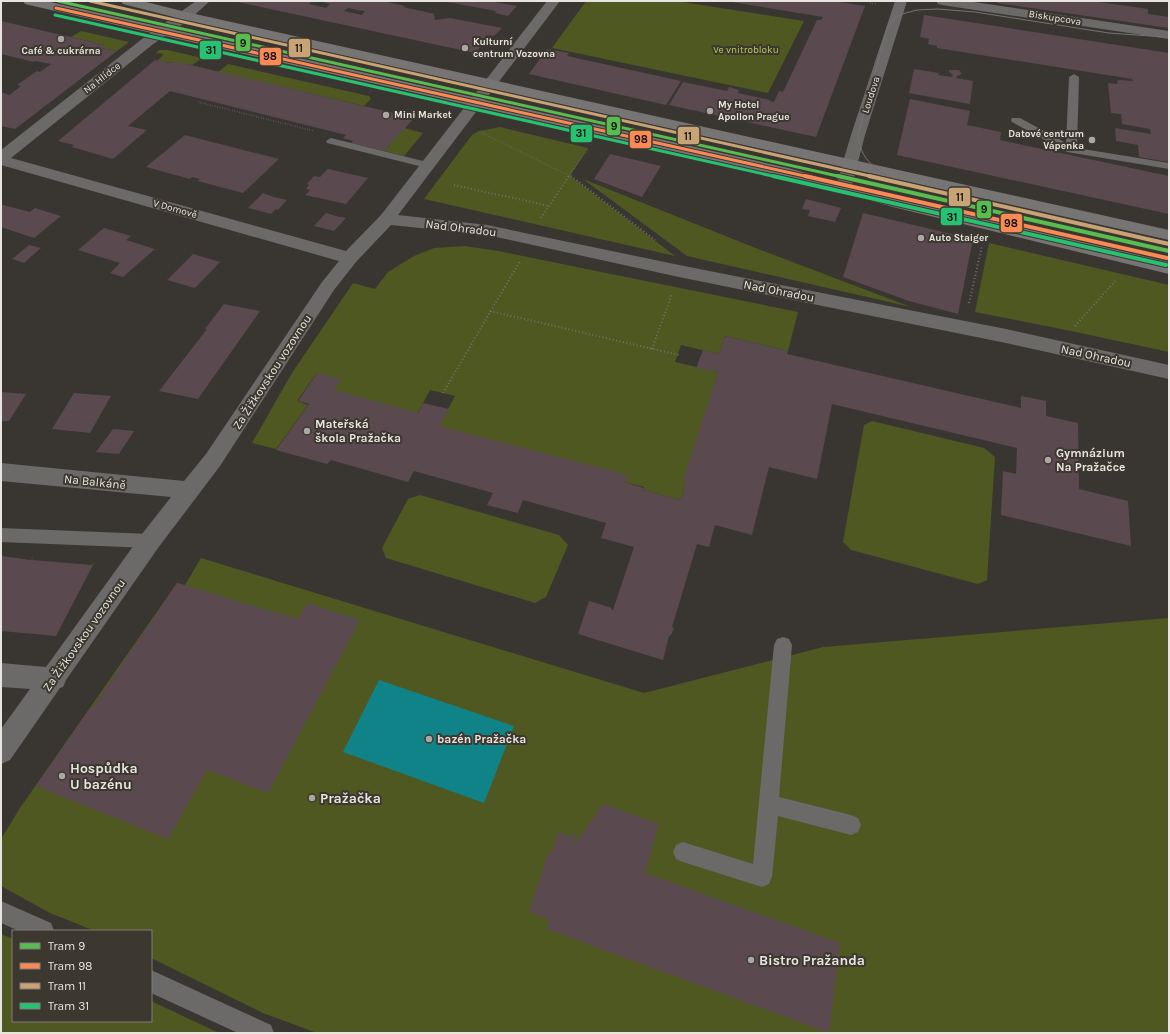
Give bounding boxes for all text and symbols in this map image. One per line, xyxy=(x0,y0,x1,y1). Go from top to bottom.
street label: Biskupcova xyxy=(1028,8,1082,28)
line badge: 9 xyxy=(235,33,251,52)
marker: Café & cukrárna xyxy=(56,34,66,44)
place label: Kulturní centrum Vozovna xyxy=(473,36,555,60)
text: 9 xyxy=(240,37,247,50)
line badge: 11 xyxy=(288,38,311,58)
line badge: 31 xyxy=(199,40,222,60)
text: 11 xyxy=(295,42,303,55)
marker: Kulturní centrum Vozovna xyxy=(460,43,470,53)
text: 31 xyxy=(206,44,216,57)
park label: Ve vnitrobloku xyxy=(713,44,779,56)
place label: Café & cukrárna xyxy=(21,45,101,57)
line badge: 98 xyxy=(259,47,282,66)
text: 98 xyxy=(263,50,277,63)
street label: Na Hlídce xyxy=(81,60,123,96)
street label: Loudova xyxy=(859,75,883,115)
place label: My Hotel Apollon Prague xyxy=(718,99,790,123)
marker: My Hotel Apollon Prague xyxy=(705,106,715,116)
place label: Mini Market xyxy=(394,109,452,121)
marker: Mini Market xyxy=(381,110,391,120)
line badge: 9 xyxy=(606,116,621,136)
text: 9 xyxy=(611,120,618,133)
line badge: 31 xyxy=(570,124,593,143)
line badge: 11 xyxy=(677,126,700,145)
text: 31 xyxy=(576,127,586,140)
place label: Datové centrum Vápenka xyxy=(1008,128,1084,152)
line badge: 98 xyxy=(629,130,652,149)
text: 11 xyxy=(684,130,692,143)
text: 98 xyxy=(634,133,648,146)
marker: Datové centrum Vápenka xyxy=(1087,135,1097,145)
line badge: 11 xyxy=(948,187,971,207)
text: 11 xyxy=(956,191,964,204)
street label: V Domově xyxy=(152,197,198,221)
line badge: 9 xyxy=(976,200,992,219)
text: 9 xyxy=(981,203,988,216)
line badge: 31 xyxy=(940,207,963,226)
text: 31 xyxy=(947,211,957,224)
line badge: 98 xyxy=(1000,213,1023,233)
street label: Nad Ohradou xyxy=(425,217,497,239)
text: 98 xyxy=(1004,217,1018,230)
place label: Auto Staiger xyxy=(929,232,988,244)
marker: Auto Staiger xyxy=(916,233,926,243)
street label: Nad Ohradou xyxy=(743,277,815,305)
street label: Za Žižkovskou vozovnou xyxy=(229,311,314,432)
street label: Nad Ohradou xyxy=(1060,342,1132,370)
place label: Mateřská škola Pražačka xyxy=(315,417,401,445)
marker: Mateřská škola Pražačka xyxy=(302,426,312,436)
place label: Gymnázium Na Pražačce xyxy=(1056,446,1125,474)
marker: Gymnázium Na Pražačce xyxy=(1043,455,1053,465)
street label: Na Balkáně xyxy=(64,472,126,492)
street label: Za Žižkovskou vozovnou xyxy=(39,576,128,694)
place label: bazén Pražačka xyxy=(437,732,526,746)
marker: bazén Pražačka xyxy=(424,734,434,744)
place label: Hospůdka U bazénu xyxy=(70,760,138,793)
marker: Hospůdka U bazénu xyxy=(57,771,67,781)
place label: Pražačka xyxy=(320,790,381,807)
marker: Pražačka xyxy=(307,793,317,803)
legend xyxy=(12,930,152,1022)
text: Tram 9 xyxy=(48,939,85,953)
place label: Bistro Pražanda xyxy=(759,952,865,969)
marker: Bistro Pražanda xyxy=(746,955,756,965)
text: Tram 98 xyxy=(48,959,92,973)
text: Tram 11 xyxy=(48,979,86,993)
text: Tram 31 xyxy=(48,999,89,1013)

